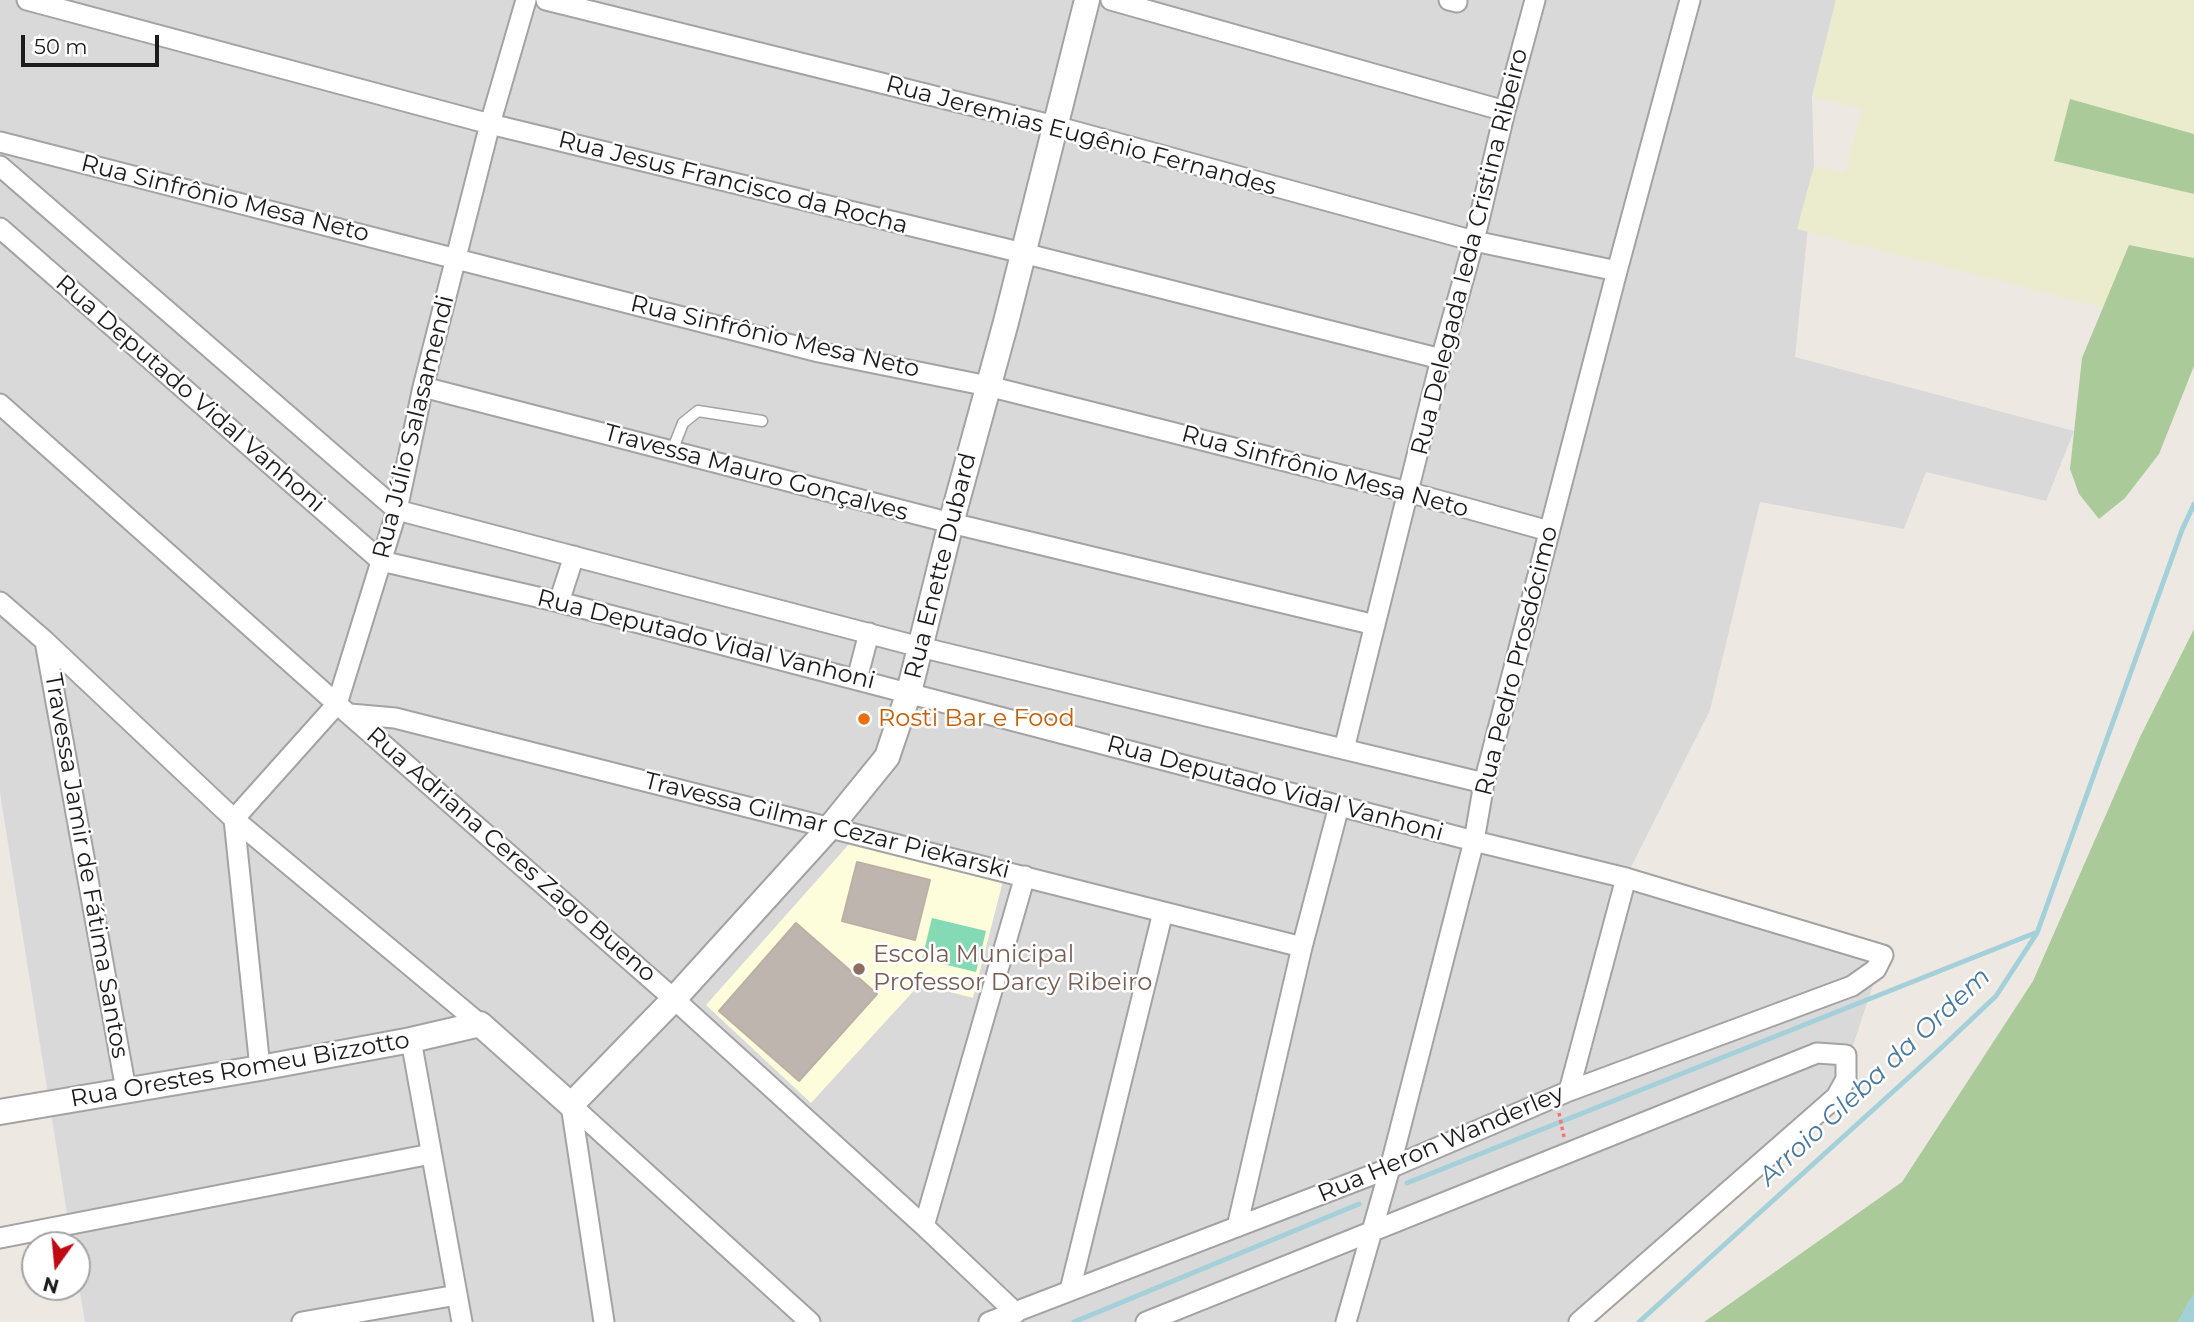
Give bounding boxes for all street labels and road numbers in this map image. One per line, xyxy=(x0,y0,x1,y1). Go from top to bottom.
street label: Rua Delegada Ieda Cristina Ribeiro xyxy=(1405,46,1535,458)
street label: Rua Jeremias Eugênio Fernandes xyxy=(883,70,1279,202)
street label: Rua Jesus Francisco da Rocha xyxy=(555,126,911,240)
street label: Rua Sinfrônio Mesa Neto xyxy=(78,149,372,249)
street label: Rua Deputado Vidal Vanhoni xyxy=(49,269,331,519)
street label: Rua Sinfrônio Mesa Neto xyxy=(628,290,922,384)
street label: Rua Júlio Salasamendi xyxy=(367,292,461,562)
street label: Travessa Mauro Gonçalves xyxy=(601,418,911,528)
street label: Rua Sinfrônio Mesa Neto xyxy=(1178,420,1472,524)
street label: Rua Enette Dubard xyxy=(899,450,983,682)
street label: Rua Pedro Prosdócimo xyxy=(1470,523,1564,799)
street label: Rua Deputado Vidal Vanhoni xyxy=(534,584,878,696)
street label: Travessa Jamir de Fátima Santos xyxy=(38,671,134,1061)
street label: Rua Adriana Ceres Zago Bueno xyxy=(360,721,662,989)
street label: Rua Deputado Vidal Vanhoni xyxy=(1103,730,1447,848)
street label: Travessa Gilmar Cezar Piekarski xyxy=(641,767,1013,885)
street label: Rua Orestes Romeu Bizzotto xyxy=(68,1026,412,1114)
street label: Rua Heron Wanderley xyxy=(1314,1079,1568,1209)

